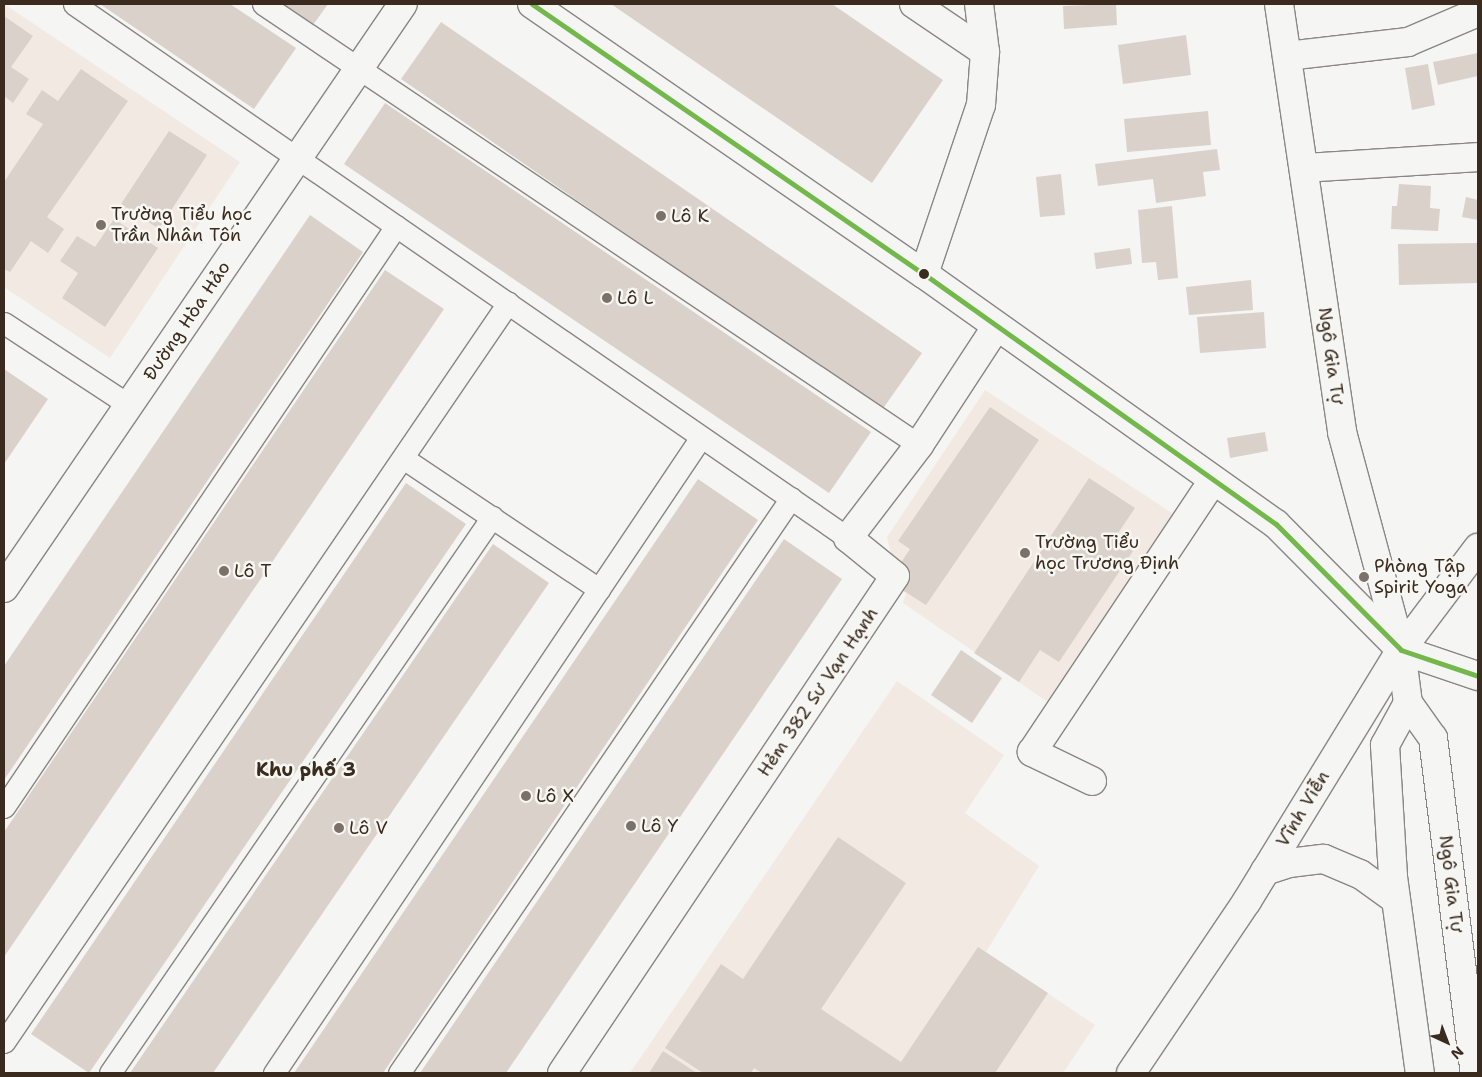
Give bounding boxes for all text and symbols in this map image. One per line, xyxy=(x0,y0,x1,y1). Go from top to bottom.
place label: Trường Tiểu học Trần Nhân Tôn xyxy=(111,204,252,246)
place label: Lô K xyxy=(671,205,709,227)
marker: Lô K xyxy=(655,210,667,222)
marker: Trường Tiểu học Trần Nhân Tôn xyxy=(95,219,107,231)
street label: Đường Hòa Hảo xyxy=(139,257,235,385)
unlabelled marker xyxy=(919,269,929,279)
place label: Lô L xyxy=(617,287,653,309)
marker: Lô L xyxy=(601,292,613,304)
street label: Ngô Gia Tự xyxy=(1313,306,1349,406)
place label: Trường Tiểu học Trương Định xyxy=(1035,532,1179,574)
marker: Trường Tiểu học Trương Định xyxy=(1019,547,1031,559)
place label: Phòng Tập Spirit Yoga xyxy=(1374,556,1467,598)
place label: Lô T xyxy=(234,560,272,582)
marker: Lô T xyxy=(218,565,230,577)
marker: Phòng Tập Spirit Yoga xyxy=(1358,571,1370,583)
street label: Hẻm 382 Sư Vạn Hạnh xyxy=(753,603,883,781)
district label: Khu phố 3 xyxy=(256,759,356,781)
street label: Vĩnh Viễn xyxy=(1272,767,1334,851)
place label: Lô X xyxy=(536,785,574,807)
marker: Lô X xyxy=(520,790,532,802)
place label: Lô Y xyxy=(641,815,678,837)
place label: Lô V xyxy=(349,817,388,839)
marker: Lô Y xyxy=(625,820,637,832)
marker: Lô V xyxy=(333,822,345,834)
street label: Ngô Gia Tự xyxy=(1434,834,1468,934)
north arrow xyxy=(1422,1017,1472,1067)
text: N xyxy=(1447,1043,1467,1063)

